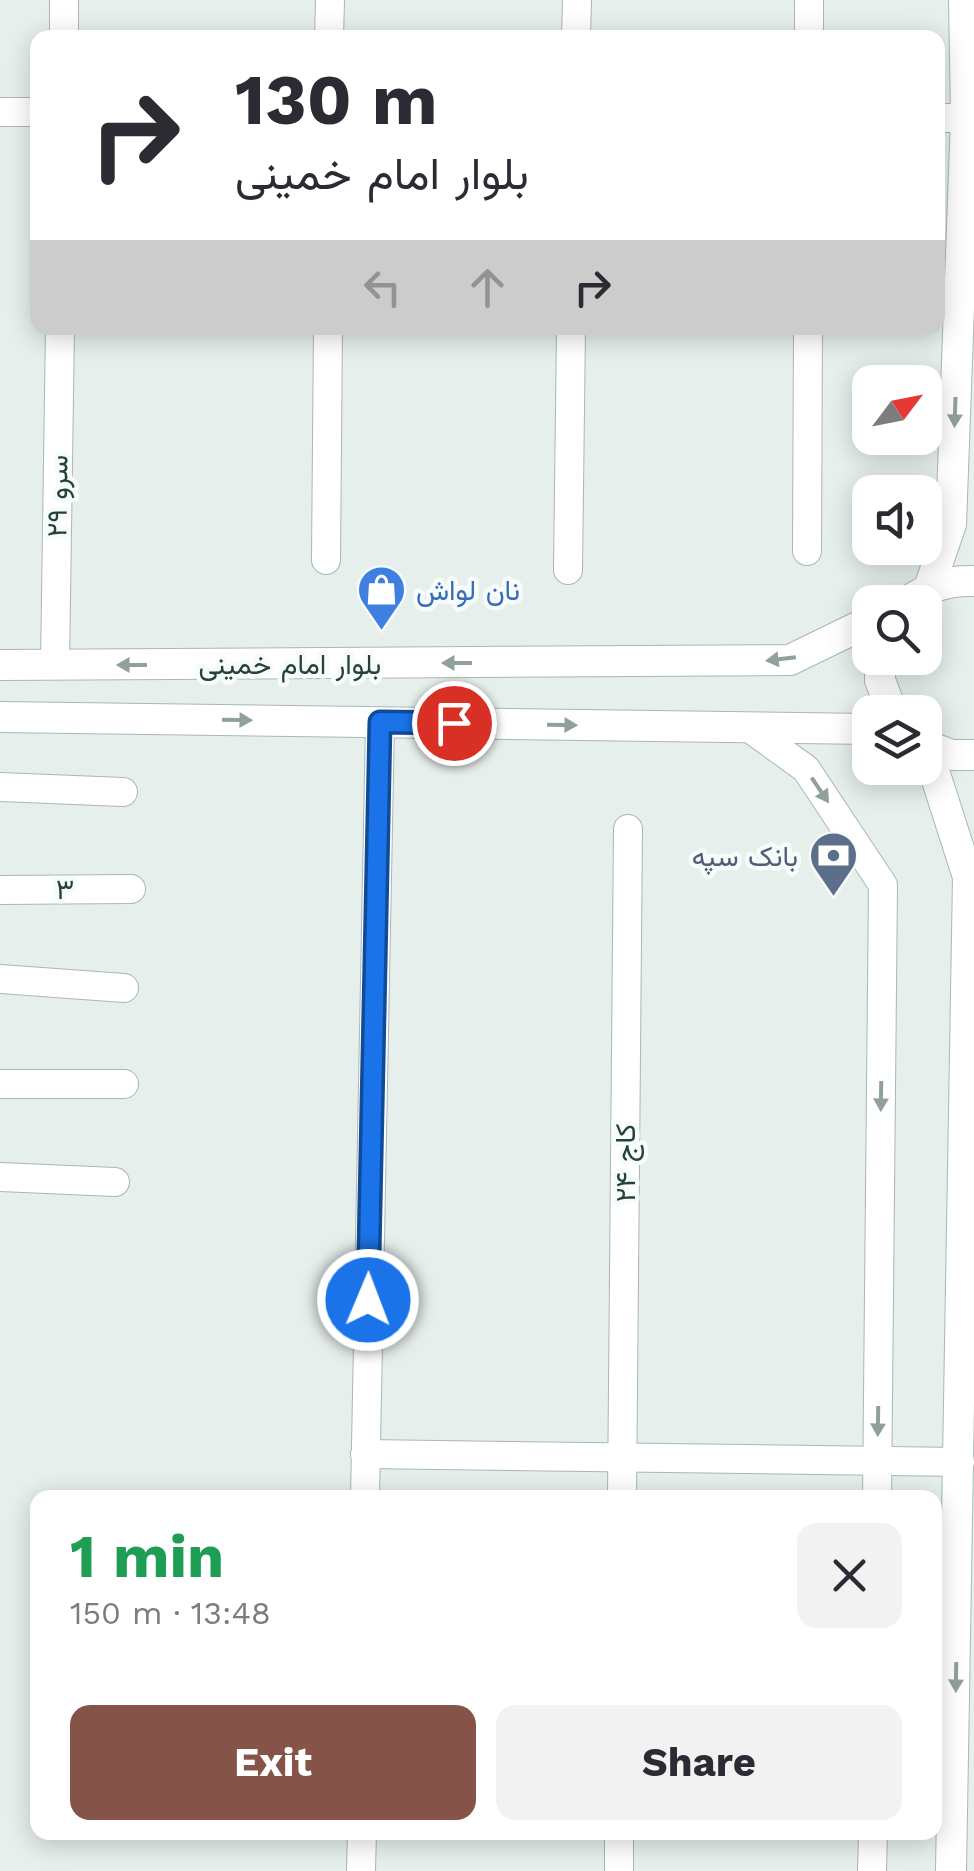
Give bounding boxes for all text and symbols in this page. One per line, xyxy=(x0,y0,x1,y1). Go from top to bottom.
text: 130 m xyxy=(235,59,438,141)
icon: right xyxy=(70,70,200,200)
text: بلوار امام خمینی xyxy=(235,147,529,200)
icon: left xyxy=(355,260,410,315)
icon: ahead xyxy=(460,260,515,315)
icon: right xyxy=(565,260,620,315)
north arrow xyxy=(852,365,942,455)
map controls xyxy=(852,365,942,785)
one-way arrow xyxy=(946,397,962,429)
street label: سرو ۲۹ xyxy=(40,454,76,538)
button: sound xyxy=(852,475,942,565)
shop icon: نان لواش xyxy=(355,564,407,632)
place label: نان لواش xyxy=(416,574,520,608)
button: search xyxy=(852,585,942,675)
street label: بلوار امام خمینی xyxy=(199,648,381,683)
one-way arrow xyxy=(765,651,796,667)
one-way arrow xyxy=(440,655,472,671)
one-way arrow xyxy=(115,657,147,673)
pin xyxy=(412,681,497,766)
button: layers xyxy=(852,695,942,785)
icon: arrive xyxy=(427,696,482,751)
one-way arrow xyxy=(222,712,254,728)
one-way arrow xyxy=(547,717,579,733)
one-way arrow xyxy=(811,777,829,804)
bank icon: بانک سپه xyxy=(807,830,859,898)
place label: بانک سپه xyxy=(692,840,798,875)
street label: ۳ xyxy=(56,873,74,906)
one-way arrow xyxy=(873,1081,889,1113)
street label: کاج ۲۴ xyxy=(609,1124,644,1202)
position arrow xyxy=(316,1248,420,1352)
one-way arrow xyxy=(870,1406,886,1438)
text: 1 min xyxy=(70,1521,224,1592)
button: close xyxy=(797,1523,902,1628)
text: 150 m · 13:48 xyxy=(70,1594,271,1632)
one-way arrow xyxy=(947,1661,963,1693)
button: Exit xyxy=(70,1705,476,1820)
button: Share xyxy=(496,1705,902,1820)

